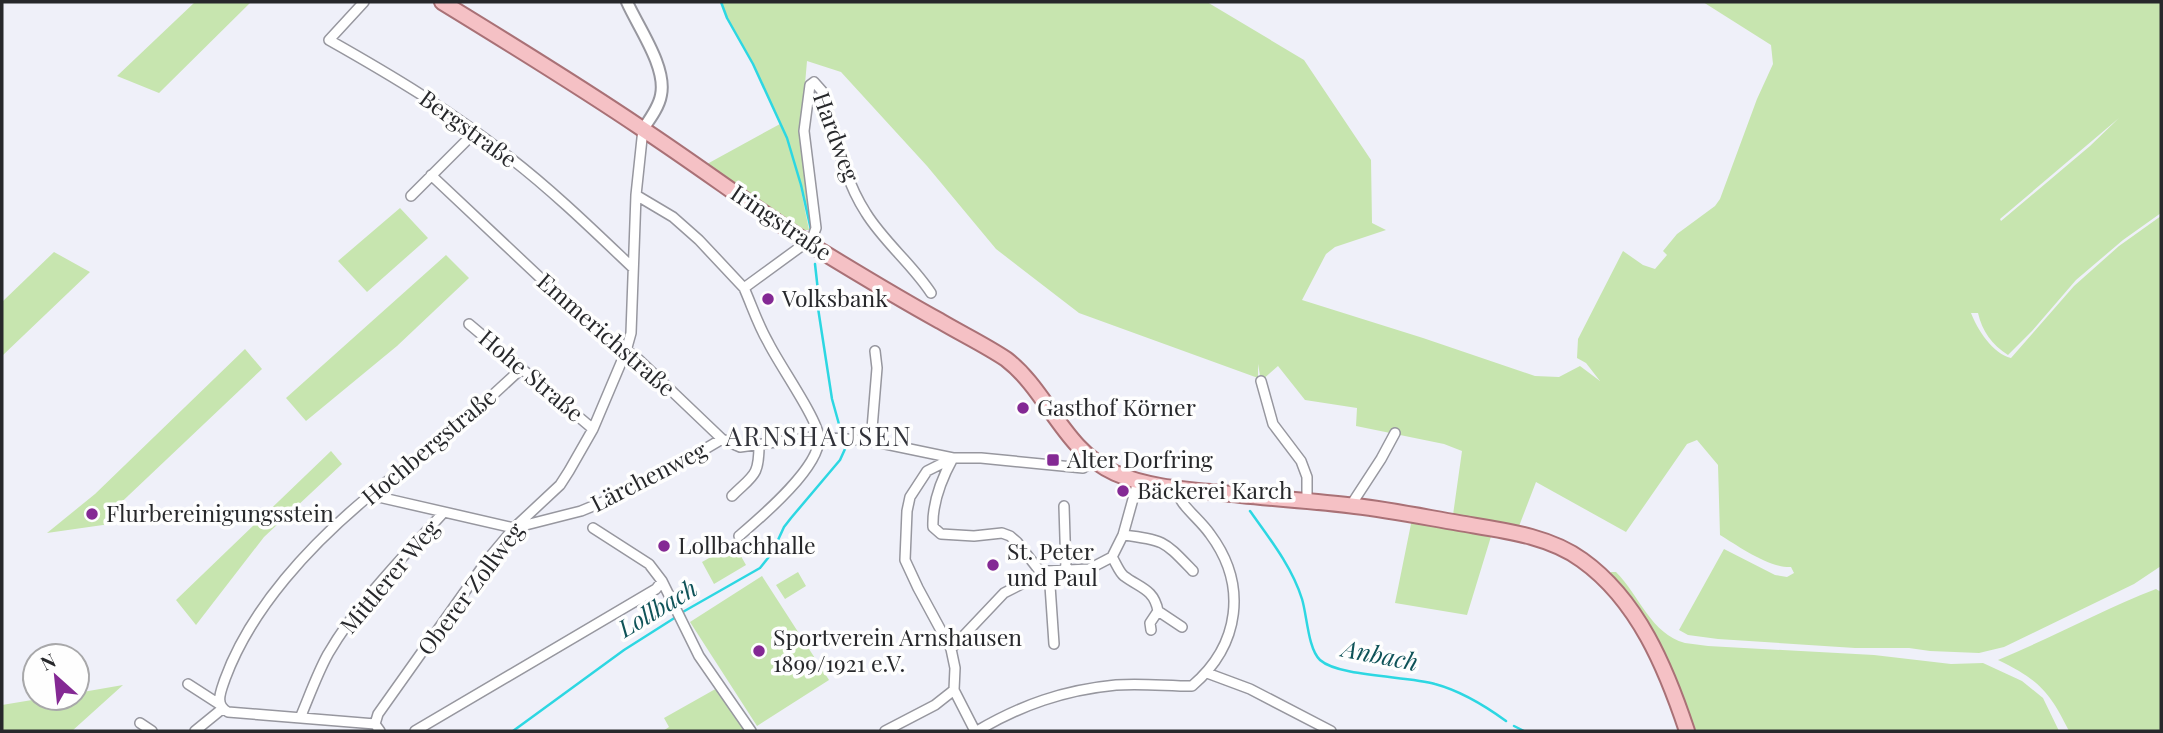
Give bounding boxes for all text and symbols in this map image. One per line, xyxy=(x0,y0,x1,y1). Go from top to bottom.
street label: Bergstraße xyxy=(414,82,524,174)
street label: Hardweg xyxy=(807,87,868,186)
street label: Iringstraße xyxy=(725,177,838,267)
street label: Emmerichstraße xyxy=(531,265,683,402)
place label: Volksbank xyxy=(781,282,888,313)
marker: Volksbank xyxy=(760,291,776,307)
street label: Hohe Straße xyxy=(473,322,591,428)
street label: Hochbergstraße xyxy=(354,381,502,511)
place label: Gasthof Körner xyxy=(1037,391,1196,422)
marker: Gasthof Körner xyxy=(1015,400,1031,416)
district label: ARNSHAUSEN xyxy=(724,418,913,453)
street label: Lärchenweg xyxy=(585,433,711,518)
place label: Alter Dorfring xyxy=(1066,443,1213,474)
marker: Alter Dorfring xyxy=(1045,452,1061,468)
place label: Bäckerei Karch xyxy=(1137,474,1293,505)
marker: Bäckerei Karch xyxy=(1115,483,1131,499)
place label: Flurbereinigungsstein xyxy=(106,497,334,528)
marker: Flurbereinigungsstein xyxy=(84,506,100,522)
street label: Mittlerer Weg xyxy=(332,513,445,639)
street label: Oberer Zollweg xyxy=(410,515,530,661)
place label: Lollbachhalle xyxy=(678,529,816,560)
place label: St. Peter und Paul xyxy=(1007,535,1098,592)
marker: Lollbachhalle xyxy=(656,538,672,554)
marker: St. Peter und Paul xyxy=(985,557,1001,573)
water label: Lollbach xyxy=(611,571,702,644)
place label: Sportverein Arnshausen 1899/1921 e.V. xyxy=(773,621,1022,678)
water label: Anbach xyxy=(1337,630,1421,677)
north arrow xyxy=(21,642,91,712)
marker: Sportverein Arnshausen 1899/1921 e.V. xyxy=(751,643,767,659)
text: N xyxy=(36,646,60,676)

